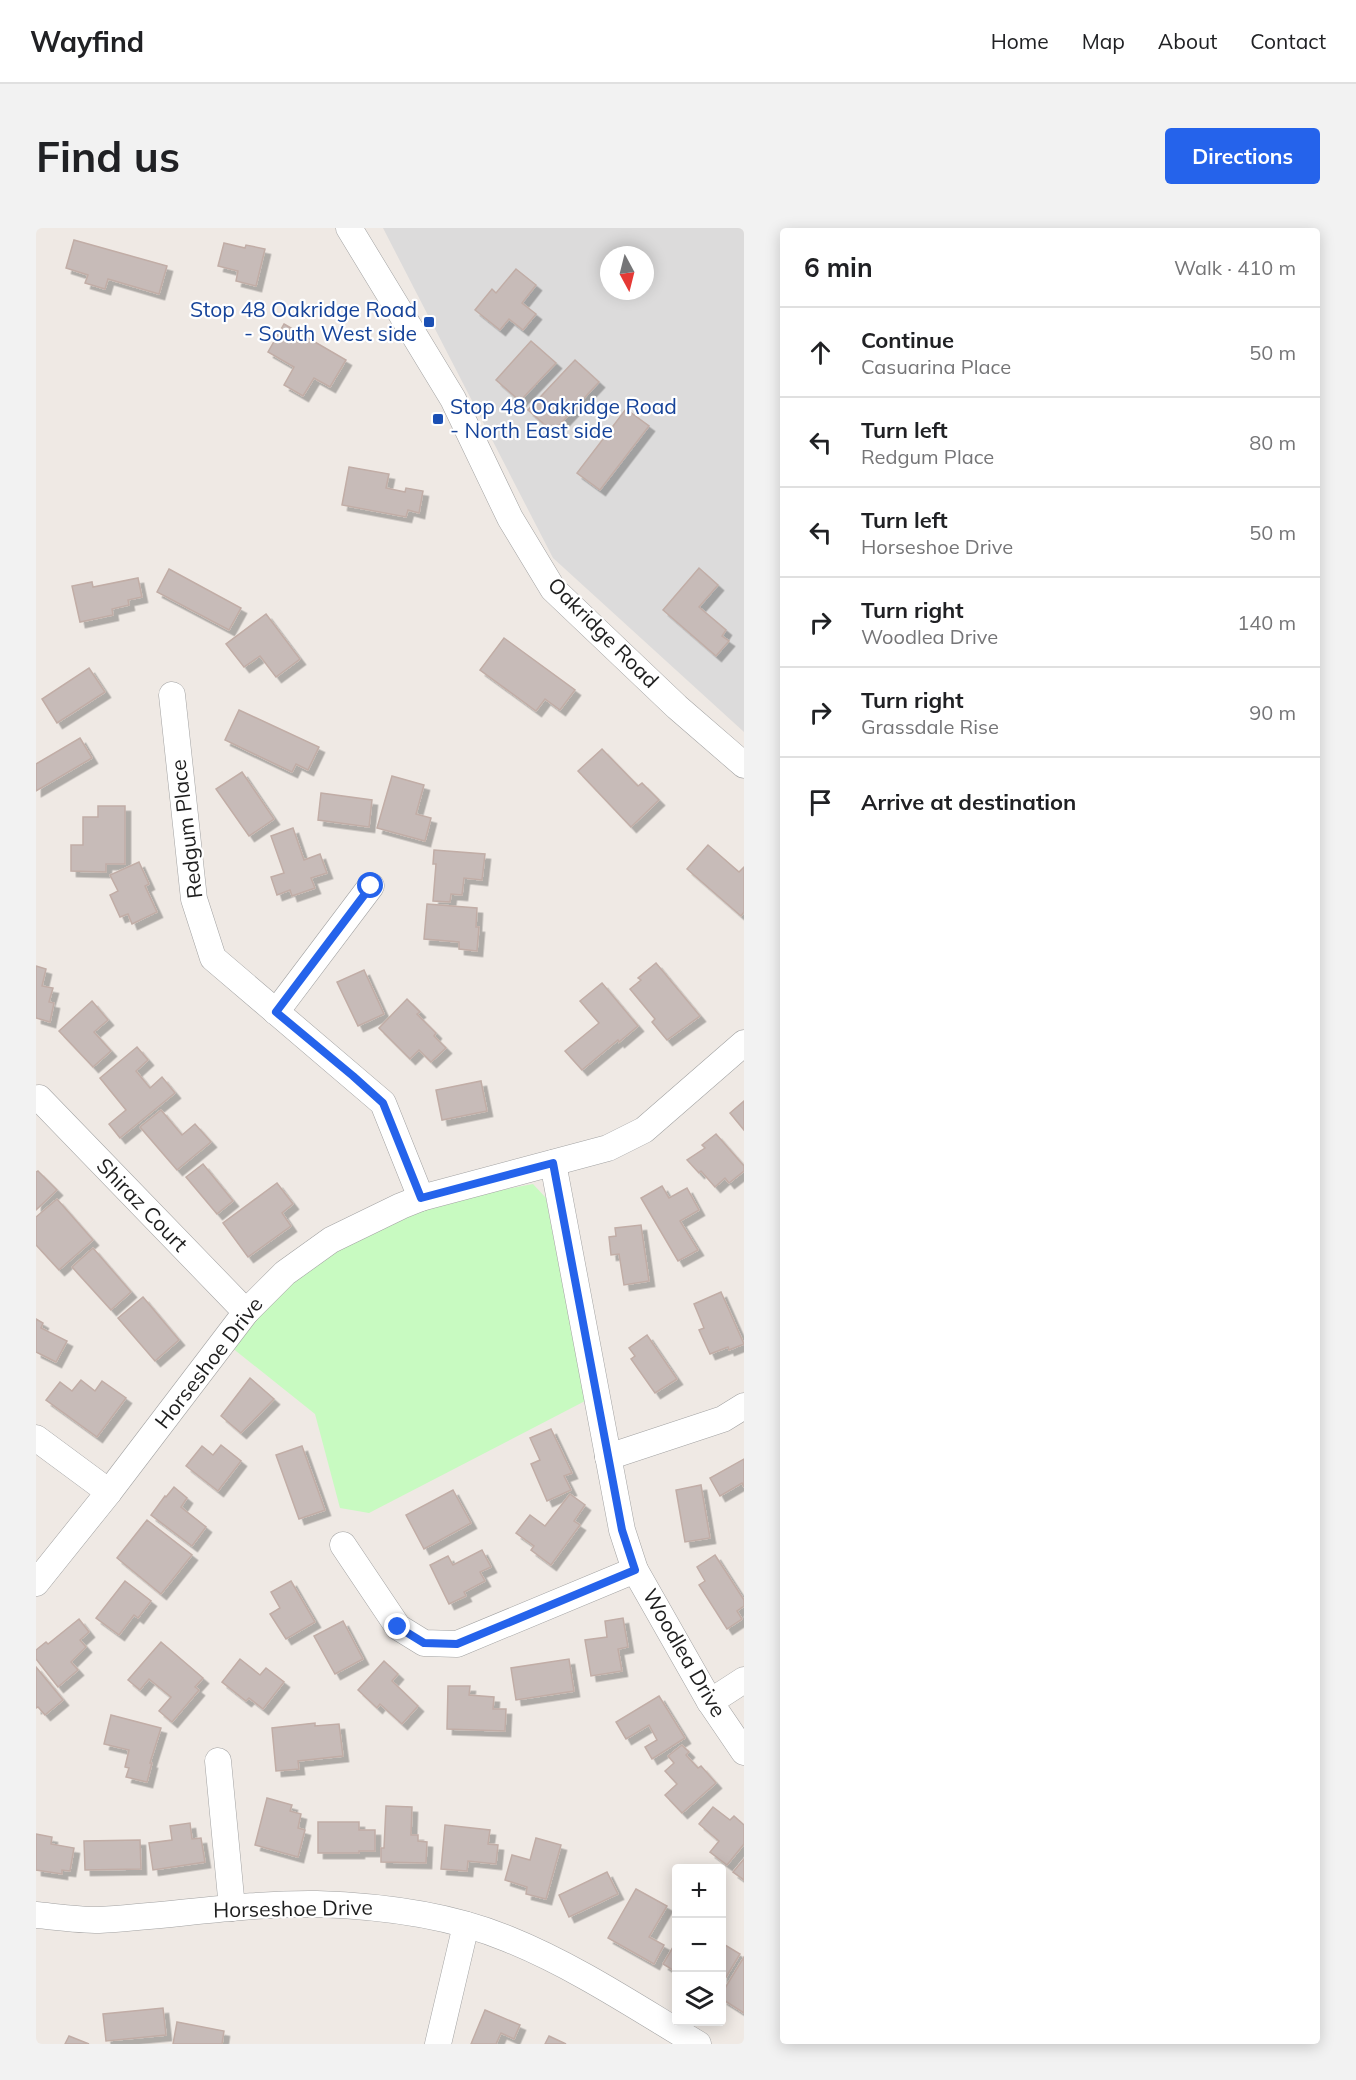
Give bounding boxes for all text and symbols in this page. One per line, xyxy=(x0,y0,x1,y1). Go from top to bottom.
text: Wayfind xyxy=(30,24,144,59)
text: Home xyxy=(991,28,1049,54)
text: Map xyxy=(1082,28,1125,54)
text: About xyxy=(1158,28,1217,54)
text: Contact xyxy=(1250,28,1326,54)
button: Directions xyxy=(1165,128,1320,184)
text: Find us xyxy=(36,130,180,183)
north arrow xyxy=(600,246,654,300)
text: 6 min xyxy=(804,251,873,284)
text: Walk · 410 m xyxy=(1174,255,1296,280)
place label: Stop 48 Oakridge Road - South West side xyxy=(190,296,417,346)
marker: Stop 48 Oakridge Road - South West side xyxy=(422,315,436,329)
text: Continue xyxy=(861,326,954,354)
icon: ahead xyxy=(804,336,837,369)
text: 50 m xyxy=(1249,340,1296,365)
text: Casuarina Place xyxy=(861,354,1011,379)
place label: Stop 48 Oakridge Road - North East side xyxy=(450,393,677,443)
marker: Stop 48 Oakridge Road - North East side xyxy=(431,412,445,426)
text: Turn left xyxy=(861,416,948,444)
icon: left xyxy=(804,426,837,459)
text: 80 m xyxy=(1249,430,1296,455)
text: Redgum Place xyxy=(861,444,994,469)
text: Turn left xyxy=(861,506,948,534)
icon: left xyxy=(804,516,837,549)
text: 50 m xyxy=(1249,520,1296,545)
text: Horseshoe Drive xyxy=(861,534,1013,559)
street label: Oakridge Road xyxy=(543,572,664,693)
text: Turn right xyxy=(861,596,964,624)
icon: right xyxy=(804,606,837,639)
text: 140 m xyxy=(1237,610,1296,635)
text: Woodlea Drive xyxy=(861,624,998,649)
text: Turn right xyxy=(861,686,964,714)
icon: right xyxy=(804,696,837,729)
text: 90 m xyxy=(1249,700,1296,725)
text: Grassdale Rise xyxy=(861,714,999,739)
street label: Redgum Place xyxy=(165,758,207,900)
icon: arrive xyxy=(804,786,837,819)
text: Arrive at destination xyxy=(861,788,1076,816)
route start xyxy=(357,872,383,898)
street label: Shiraz Court xyxy=(92,1152,194,1257)
street label: Horseshoe Drive xyxy=(149,1291,268,1433)
street label: Woodlea Drive xyxy=(638,1584,732,1721)
route end xyxy=(384,1613,410,1639)
map controls xyxy=(672,1864,726,2026)
button: + xyxy=(672,1864,726,1918)
street label: Horseshoe Drive xyxy=(213,1894,373,1922)
button: − xyxy=(672,1918,726,1972)
button: layers xyxy=(672,1972,726,2026)

